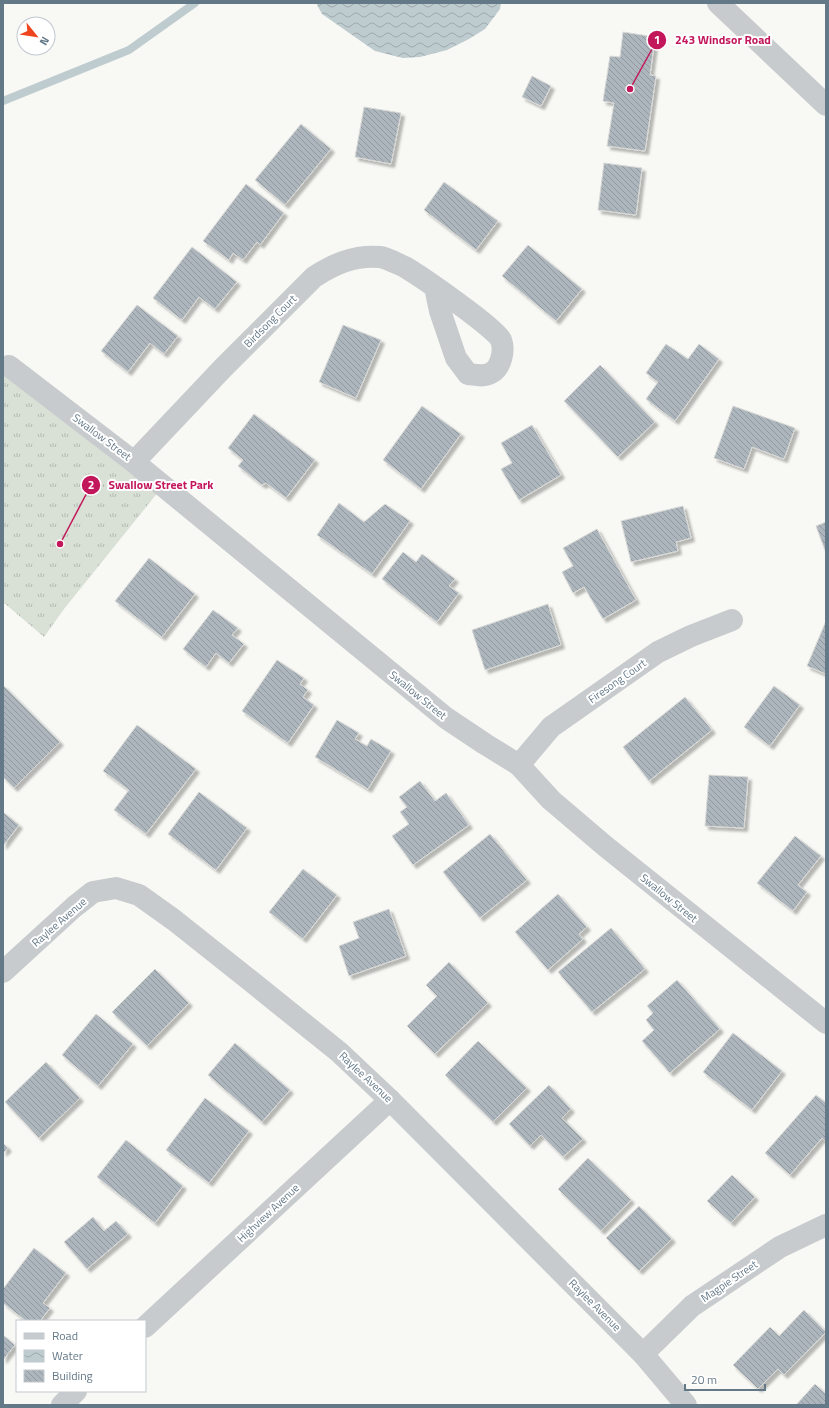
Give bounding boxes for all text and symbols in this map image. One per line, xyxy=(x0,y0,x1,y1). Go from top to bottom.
north arrow xyxy=(16,16,56,56)
callout: 243 Windsor Road xyxy=(647,28,779,52)
text: 1 xyxy=(654,30,660,49)
text: 243 Windsor Road xyxy=(675,30,771,49)
text: N xyxy=(36,34,53,48)
street label: Birdsong Court xyxy=(240,291,300,351)
street label: Swallow Street xyxy=(69,410,135,464)
callout: Swallow Street Park xyxy=(81,473,222,497)
text: 2 xyxy=(88,475,94,494)
text: Swallow Street Park xyxy=(109,475,214,494)
street label: Firesong Court xyxy=(585,655,649,707)
street label: Swallow Street xyxy=(386,667,450,723)
street label: Swallow Street xyxy=(637,870,701,926)
street label: Raylee Avenue xyxy=(28,893,90,950)
street label: Raylee Avenue xyxy=(336,1048,397,1106)
street label: Highview Avenue xyxy=(233,1180,303,1246)
street label: Magpie Street xyxy=(698,1256,761,1306)
street label: Raylee Avenue xyxy=(565,1275,625,1335)
legend xyxy=(16,1320,146,1392)
text: Road xyxy=(52,1326,78,1345)
text: Water xyxy=(52,1346,83,1365)
text: Building xyxy=(52,1366,93,1385)
scale bar xyxy=(685,1366,765,1392)
text: 20 m xyxy=(691,1370,717,1389)

